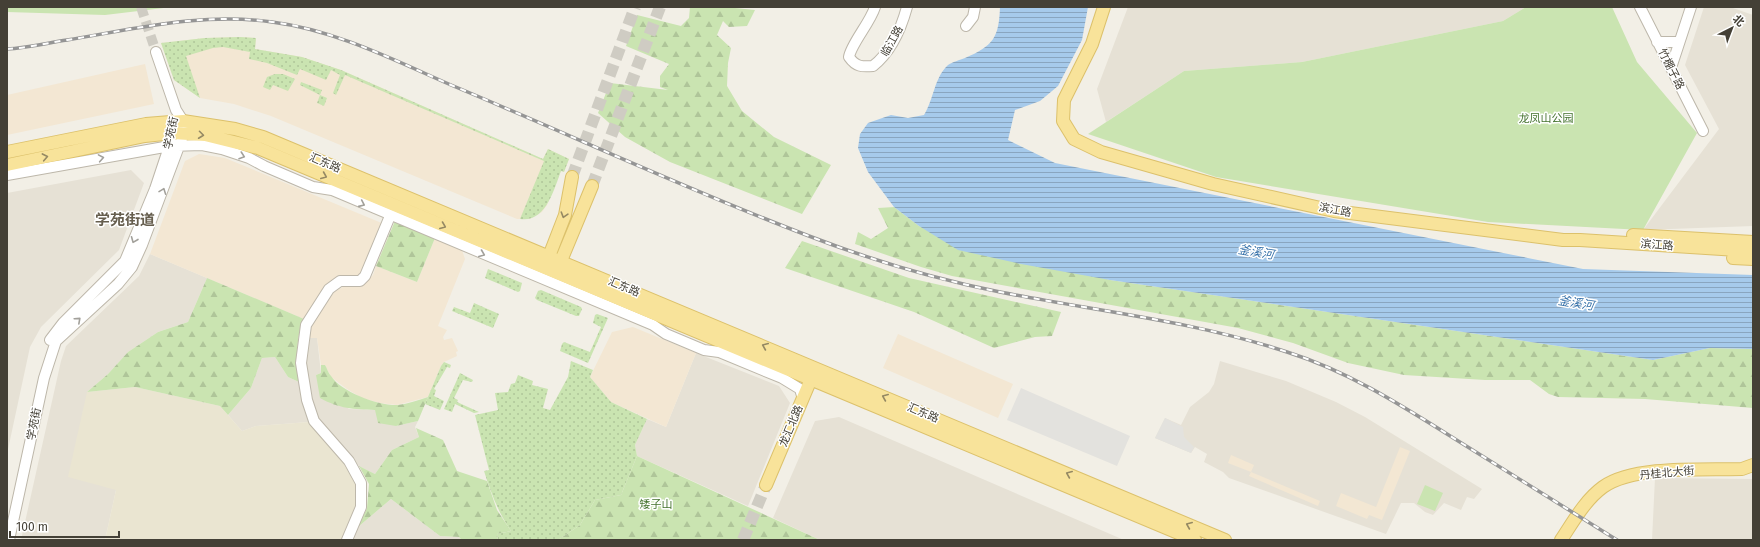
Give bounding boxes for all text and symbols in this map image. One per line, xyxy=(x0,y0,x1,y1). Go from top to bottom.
north arrow xyxy=(1712,8,1752,48)
text: 北 xyxy=(1730,12,1747,29)
street label: 临江路 xyxy=(878,23,906,59)
street label: 竹棚子路 xyxy=(1655,46,1687,92)
park label: 龙凤山公园 xyxy=(1519,112,1574,125)
street label: 学苑街 xyxy=(161,116,181,150)
one-way arrow xyxy=(198,130,204,139)
one-way arrow xyxy=(238,151,245,159)
street label: 汇东路 xyxy=(307,151,343,175)
one-way arrow xyxy=(42,153,48,162)
one-way arrow xyxy=(97,155,104,163)
one-way arrow xyxy=(319,171,327,179)
one-way arrow xyxy=(158,188,166,195)
one-way arrow xyxy=(359,199,366,207)
street label: 滨江路 xyxy=(1318,201,1352,219)
district label: 学苑街道 xyxy=(95,211,155,229)
one-way arrow xyxy=(560,212,569,219)
one-way arrow xyxy=(439,221,447,229)
one-way arrow xyxy=(130,236,138,243)
street label: 滨江路 xyxy=(1640,237,1674,253)
water label: 釜溪河 xyxy=(1237,242,1277,262)
one-way arrow xyxy=(478,250,485,258)
street label: 汇东路 xyxy=(606,275,642,299)
water label: 釜溪河 xyxy=(1557,293,1597,313)
one-way arrow xyxy=(73,318,81,325)
one-way arrow xyxy=(761,343,768,351)
one-way arrow xyxy=(881,393,888,401)
street label: 汇东路 xyxy=(905,401,941,425)
street label: 龙汇北路 xyxy=(776,403,806,449)
street label: 学苑街 xyxy=(24,407,44,441)
street label: 丹桂北大街 xyxy=(1639,464,1695,482)
one-way arrow xyxy=(1066,471,1073,479)
park label: 矮子山 xyxy=(640,498,673,511)
scale bar xyxy=(10,513,119,539)
text: 100 m xyxy=(16,520,48,534)
one-way arrow xyxy=(1185,522,1193,530)

